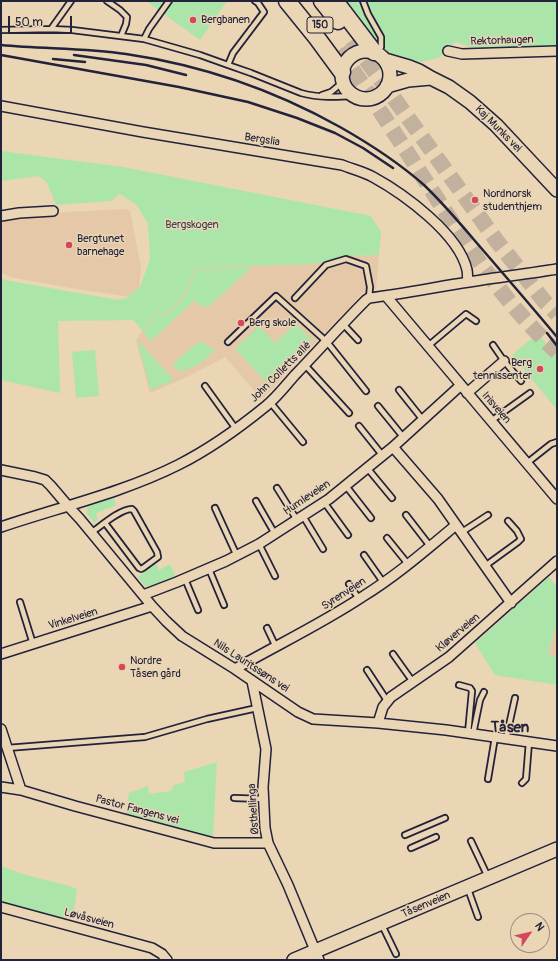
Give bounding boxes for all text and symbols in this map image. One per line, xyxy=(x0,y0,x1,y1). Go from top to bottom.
scale bar xyxy=(10,8,74,34)
place label: Bergbanen xyxy=(201,13,250,27)
text: 50 m xyxy=(15,15,43,30)
marker: Bergbanen xyxy=(188,15,198,25)
road number: 150 xyxy=(307,17,333,33)
street label: Rektorhaugen xyxy=(470,33,534,49)
street label: Kaj Munks vei xyxy=(472,103,524,155)
street label: Bergslia xyxy=(243,131,281,149)
place label: Nordnorsk studenthjem xyxy=(483,187,542,213)
marker: Nordnorsk studenthjem xyxy=(470,195,480,205)
park label: Bergskogen xyxy=(165,218,219,232)
place label: Bergtunet barnehage xyxy=(77,232,124,258)
marker: Bergtunet barnehage xyxy=(64,240,74,250)
place label: Berg skole xyxy=(249,316,296,330)
marker: Berg skole xyxy=(236,318,246,328)
street label: John Colletts allé xyxy=(248,339,314,405)
place label: Berg tennissenter xyxy=(473,356,532,382)
marker: Berg tennissenter xyxy=(535,364,545,374)
street label: Irisveien xyxy=(479,389,513,427)
street label: Humleveien xyxy=(281,478,333,518)
street label: Syrenveien xyxy=(319,575,369,613)
street label: Vinkelveien xyxy=(47,605,99,633)
street label: Kløverveien xyxy=(433,611,483,655)
street label: Nils Lauritssøns vei xyxy=(211,637,291,695)
place label: Nordre Tåsen gård xyxy=(130,654,181,680)
marker: Nordre Tåsen gård xyxy=(117,662,127,672)
district label: Tåsen xyxy=(491,719,529,737)
street label: Østhellinga xyxy=(246,783,262,835)
street label: Pastor Fangens vei xyxy=(94,793,180,827)
street label: Tåsenveien xyxy=(400,889,452,921)
street label: Løvåsveien xyxy=(62,906,116,932)
north arrow xyxy=(510,913,550,953)
text: N xyxy=(532,920,547,933)

